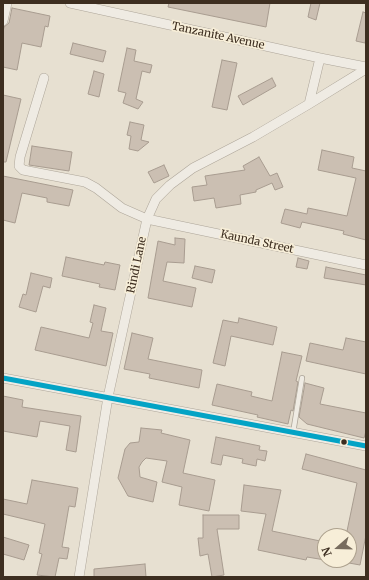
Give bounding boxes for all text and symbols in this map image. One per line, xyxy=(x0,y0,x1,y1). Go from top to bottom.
street label: Tanzanite Avenue xyxy=(170,20,266,52)
street label: Kaunda Street xyxy=(219,228,295,256)
street label: Rindi Lane xyxy=(125,236,149,294)
unlabelled marker xyxy=(339,437,349,447)
north arrow xyxy=(317,528,357,568)
text: N xyxy=(319,545,335,558)

